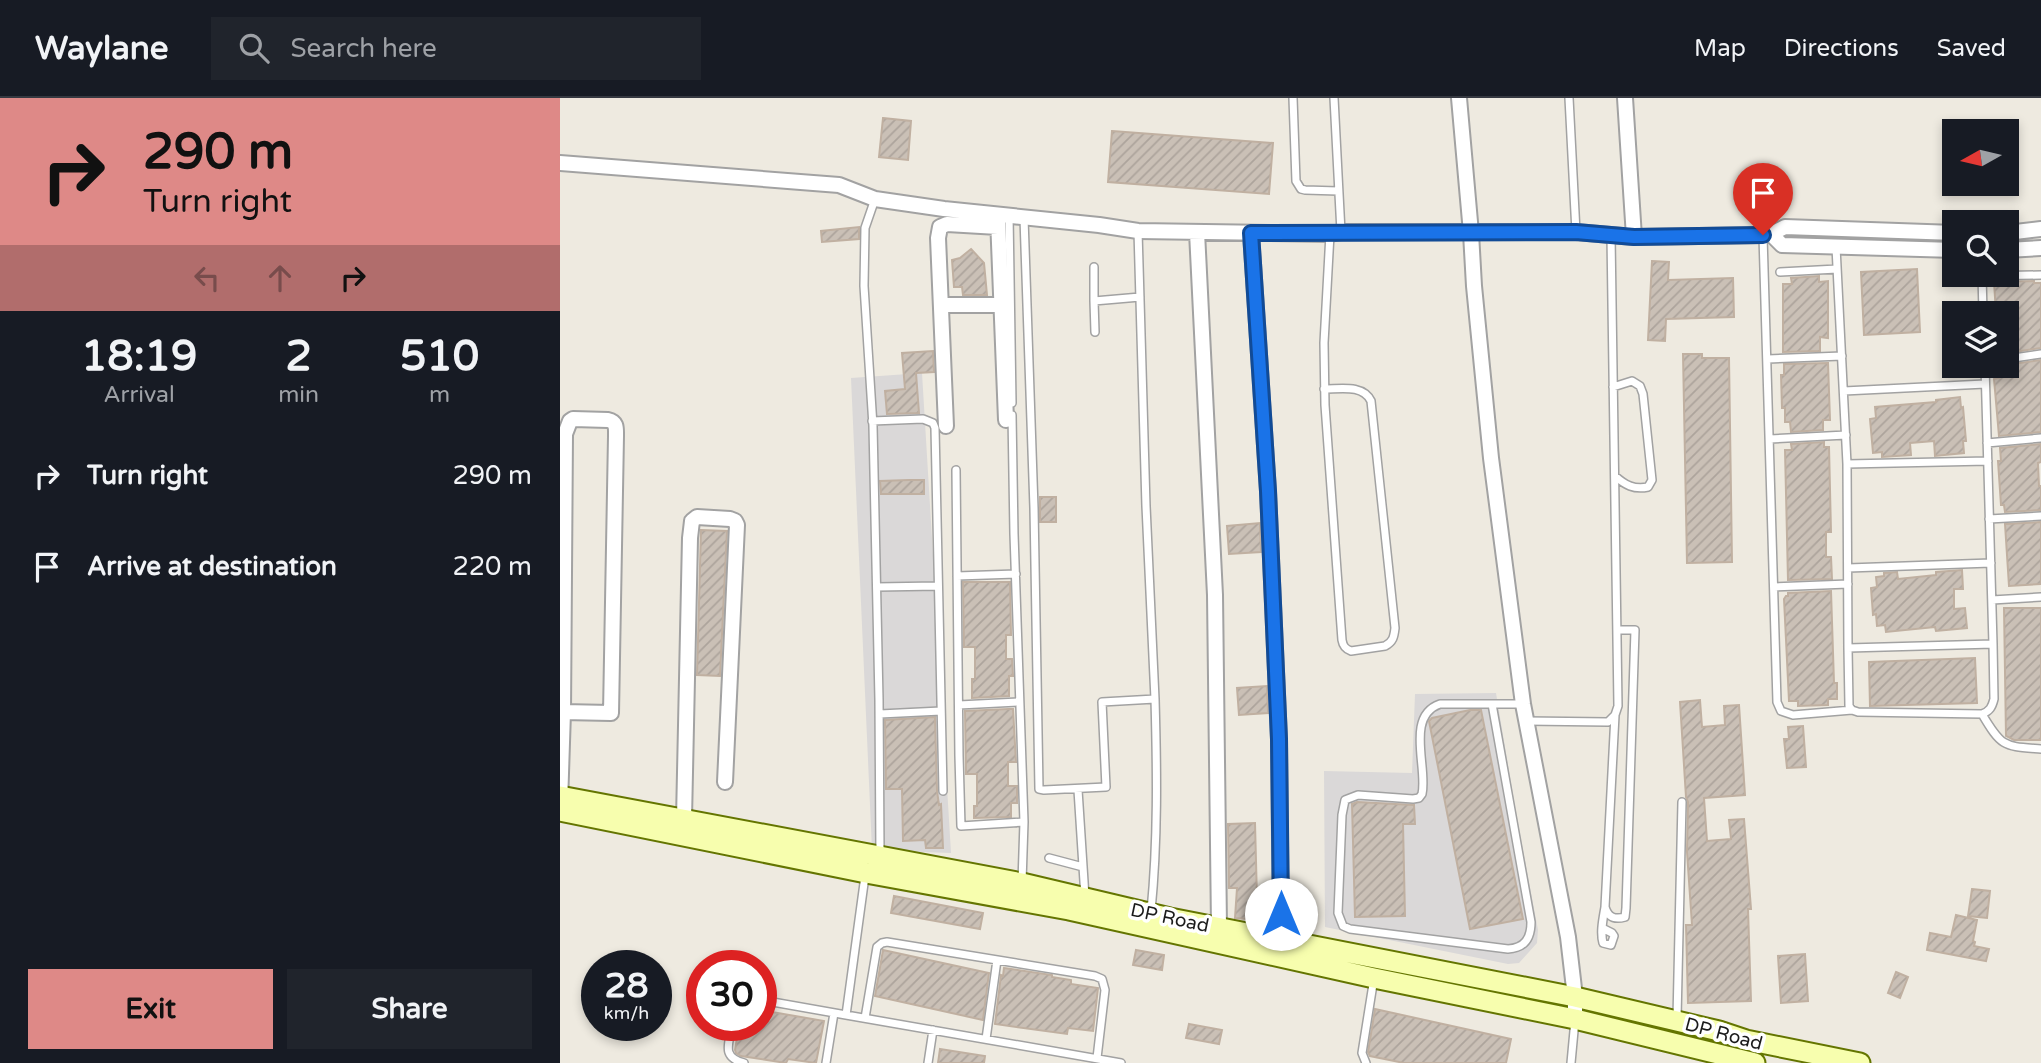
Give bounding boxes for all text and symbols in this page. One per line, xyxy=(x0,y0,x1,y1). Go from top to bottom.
search box xyxy=(211,17,701,80)
text: Waylane xyxy=(35,29,169,68)
icon: search xyxy=(235,29,273,67)
text: Search here xyxy=(291,33,437,64)
text: Map xyxy=(1694,34,1746,63)
text: Directions xyxy=(1784,34,1899,63)
text: Saved xyxy=(1937,34,2006,63)
north arrow xyxy=(1942,119,2020,196)
map controls xyxy=(1942,119,2019,378)
text: 290 m xyxy=(143,123,293,182)
icon: right xyxy=(28,126,119,217)
pin xyxy=(1733,163,1793,235)
icon: arrive xyxy=(1744,174,1782,212)
text: Turn right xyxy=(143,183,292,221)
button: search xyxy=(1942,210,2019,287)
icon: left xyxy=(188,259,226,297)
icon: ahead xyxy=(261,259,299,297)
icon: right xyxy=(334,259,372,297)
button: layers xyxy=(1942,301,2019,378)
text: 18:19 xyxy=(81,331,197,382)
text: 2 xyxy=(285,331,312,382)
text: 510 xyxy=(400,331,479,382)
text: Arrival xyxy=(104,381,175,409)
text: min xyxy=(278,381,319,409)
text: m xyxy=(429,381,450,409)
icon: right xyxy=(28,457,66,495)
text: Turn right xyxy=(87,460,208,491)
text: 290 m xyxy=(452,460,532,491)
icon: arrive xyxy=(28,548,66,586)
text: Arrive at destination xyxy=(87,551,337,582)
text: 220 m xyxy=(452,551,532,582)
position arrow xyxy=(1244,877,1318,951)
street label: DP Road xyxy=(1129,899,1211,937)
speed limit sign: 30 xyxy=(686,950,777,1041)
text: 28 xyxy=(605,965,648,1007)
button: Exit xyxy=(28,969,273,1049)
button: Share xyxy=(287,969,532,1049)
text: km/h xyxy=(604,1002,649,1024)
street label: DP Road xyxy=(1682,1013,1765,1055)

